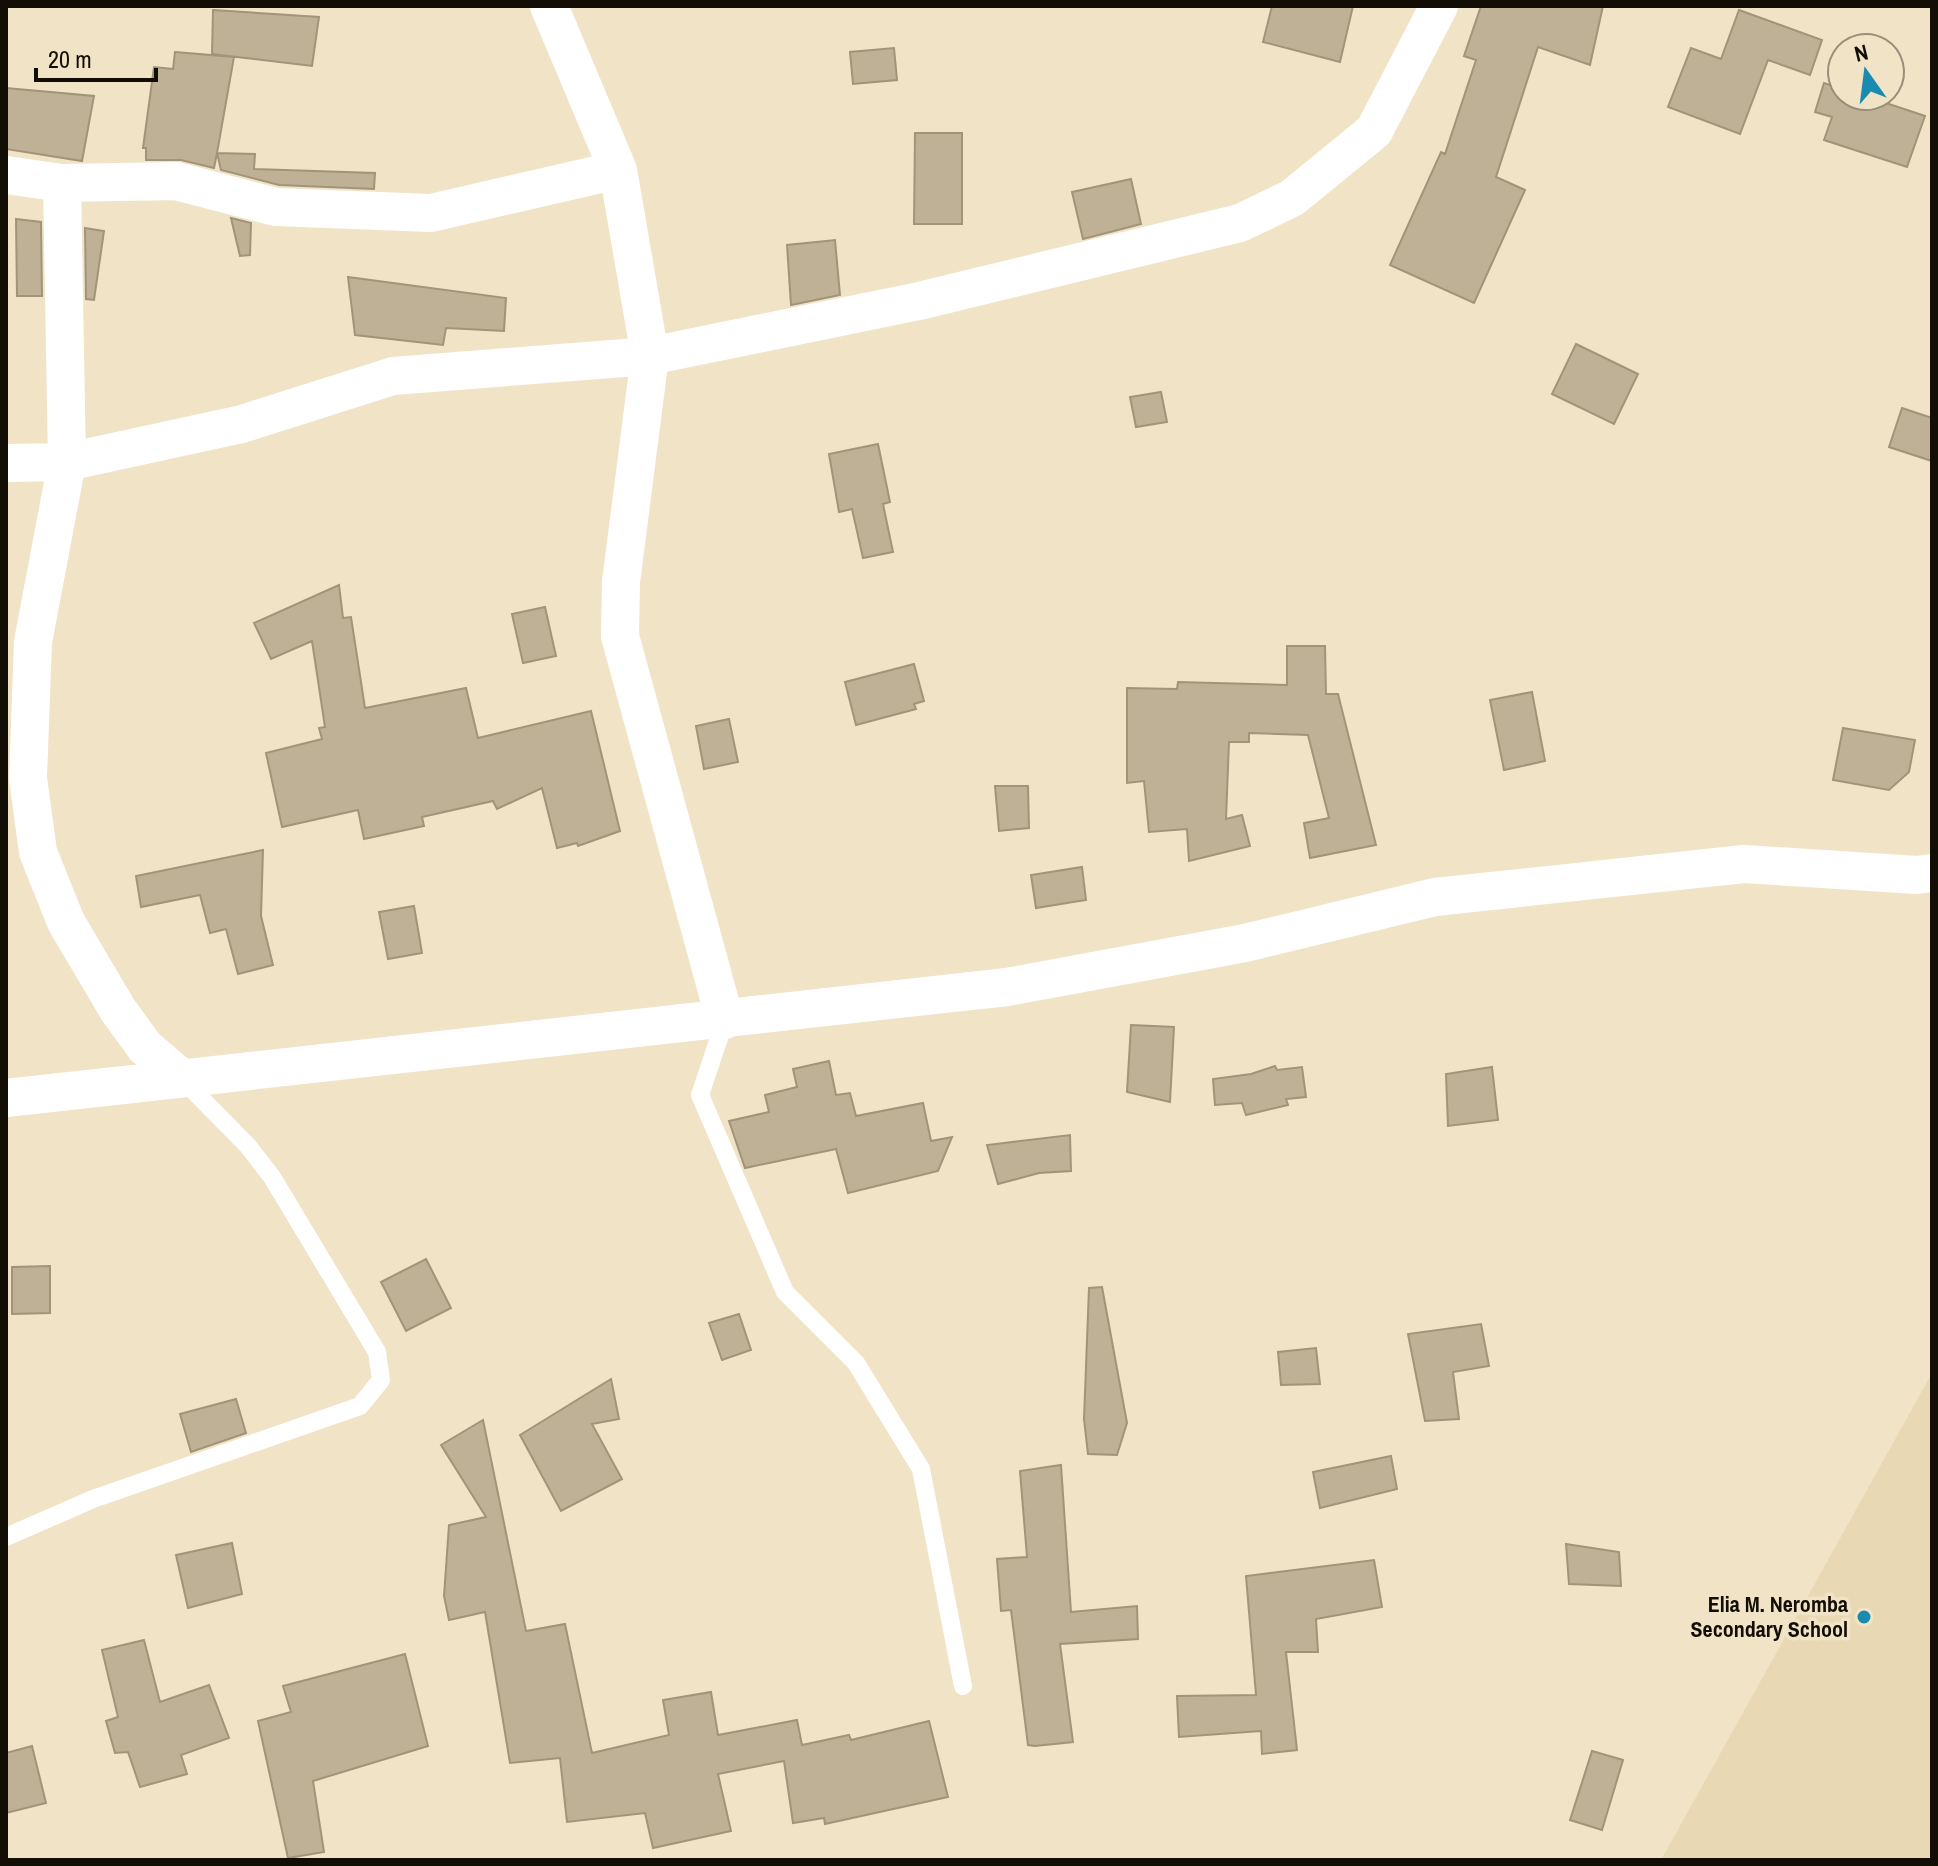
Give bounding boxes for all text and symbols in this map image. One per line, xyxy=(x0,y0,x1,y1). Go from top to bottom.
scale bar xyxy=(36,32,156,82)
north arrow xyxy=(1826,32,1906,112)
text: N xyxy=(1851,36,1871,69)
text: 20 m xyxy=(48,43,92,75)
place label: Elia M. Neromba Secondary School xyxy=(1691,1589,1848,1644)
marker: Elia M. Neromba Secondary School xyxy=(1855,1608,1873,1626)

